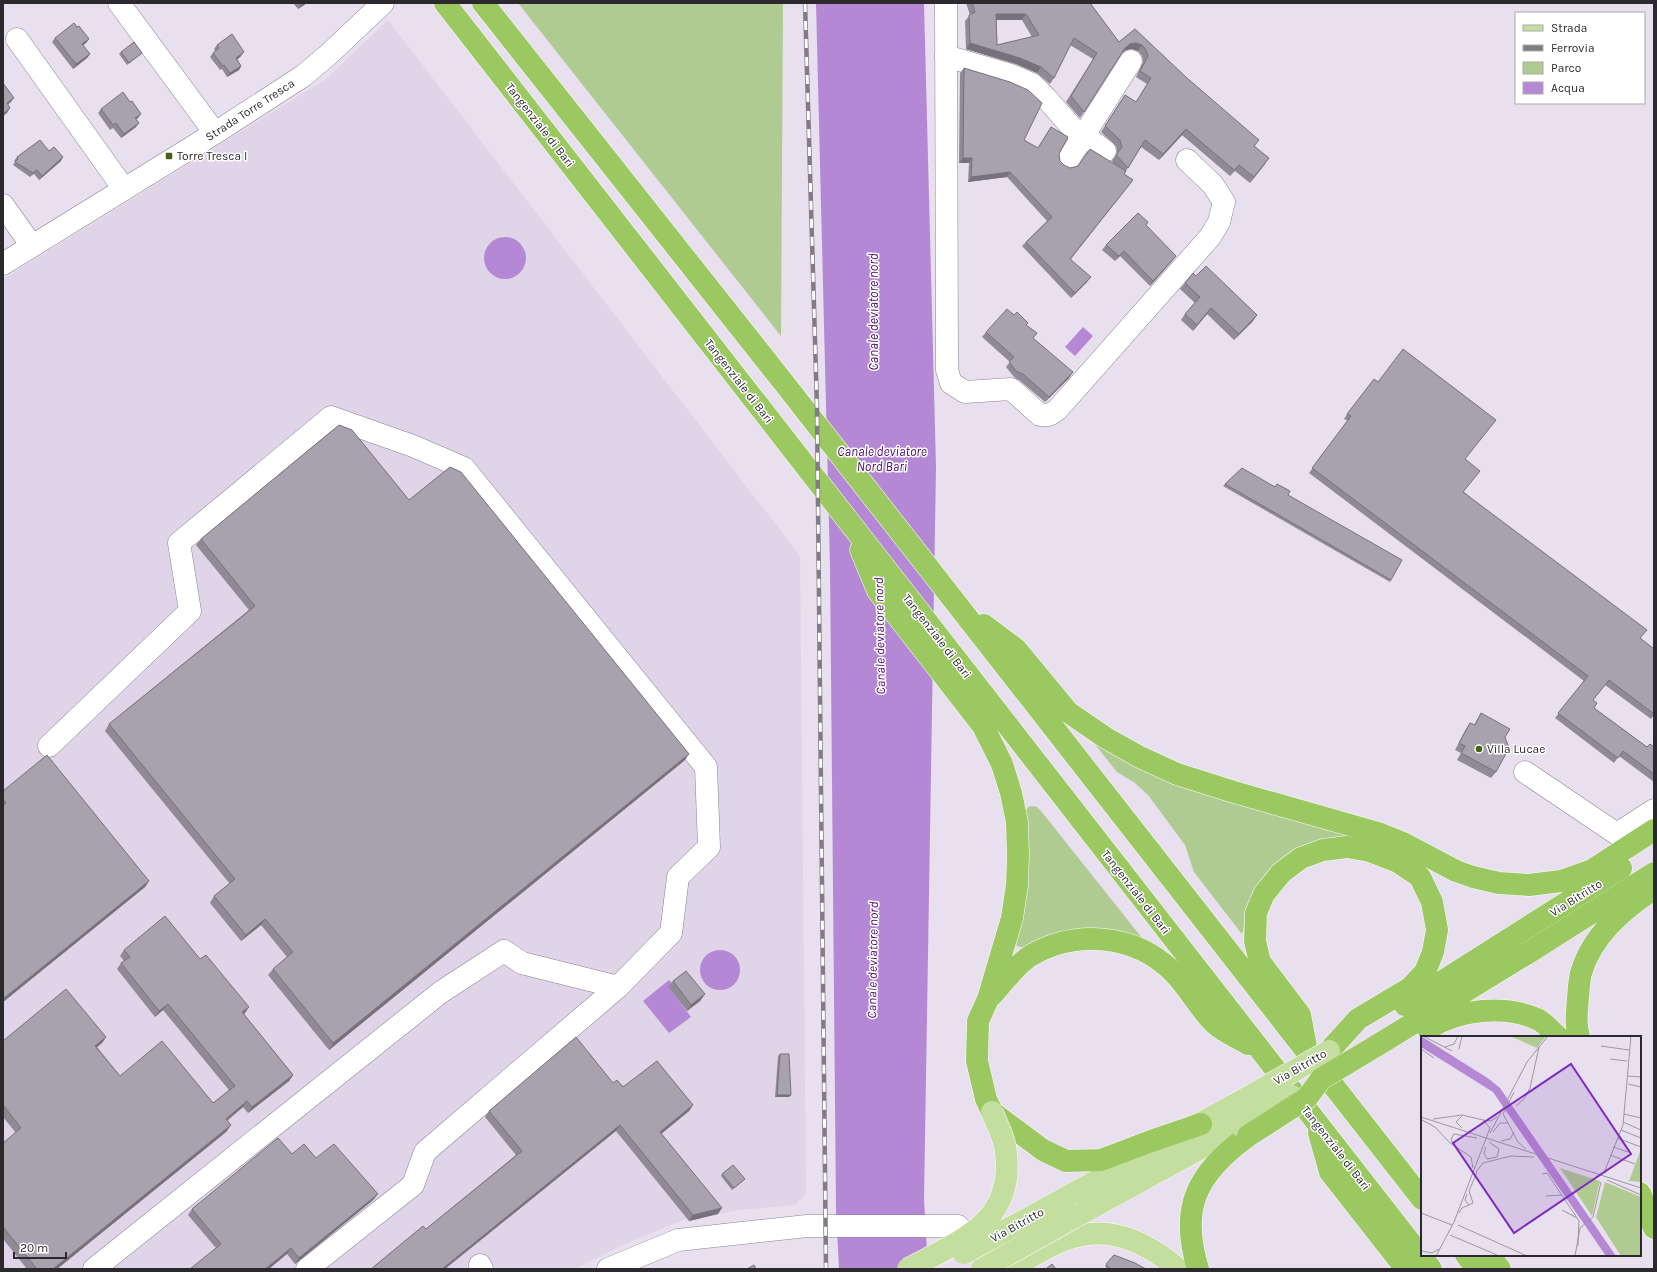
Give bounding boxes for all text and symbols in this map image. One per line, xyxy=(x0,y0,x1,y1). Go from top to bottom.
legend xyxy=(1515,12,1645,104)
text: Strada xyxy=(1551,21,1587,35)
text: Ferrovia xyxy=(1551,41,1595,55)
text: Parco xyxy=(1551,61,1581,75)
street label: Strada Torre Tresca xyxy=(203,76,297,144)
street label: Tangenziale di Bari xyxy=(503,80,577,170)
text: Acqua xyxy=(1551,81,1585,95)
place label: Torre Tresca I xyxy=(177,149,247,163)
marker: Torre Tresca I xyxy=(164,151,174,161)
water label: Canale deviatore nord xyxy=(866,253,881,371)
street label: Tangenziale di Bari xyxy=(702,336,776,426)
water label: Canale deviatore Nord Bari xyxy=(837,444,927,474)
water label: Canale deviatore nord xyxy=(871,577,888,695)
street label: Tangenziale di Bari xyxy=(900,591,974,681)
place label: Villa Lucae xyxy=(1487,742,1545,756)
marker: Villa Lucae xyxy=(1474,744,1484,754)
street label: Tangenziale di Bari xyxy=(1099,847,1173,937)
street label: Via Bitritto xyxy=(1547,876,1605,920)
water label: Canale deviatore nord xyxy=(864,901,881,1019)
inset map xyxy=(1421,1036,1641,1256)
street label: Via Bitritto xyxy=(1271,1046,1329,1088)
street label: Tangenziale di Bari xyxy=(1299,1103,1373,1193)
street label: Via Bitritto xyxy=(988,1205,1046,1245)
scale bar xyxy=(14,1234,66,1260)
text: 20 m xyxy=(20,1241,48,1255)

